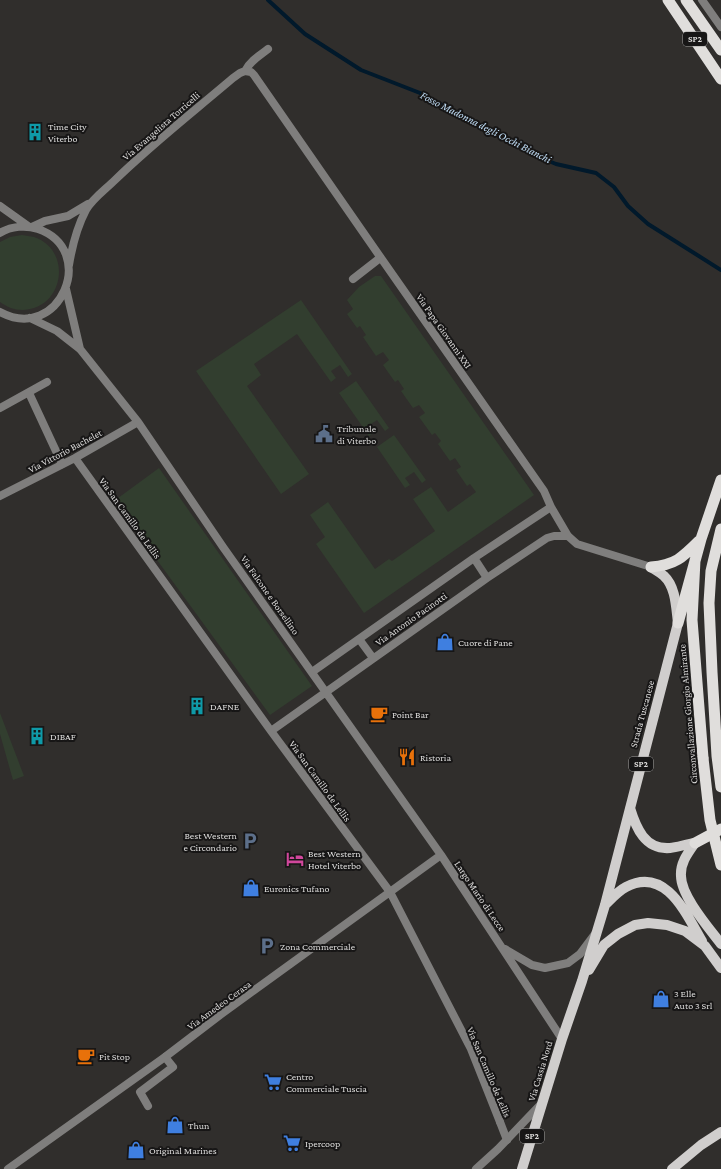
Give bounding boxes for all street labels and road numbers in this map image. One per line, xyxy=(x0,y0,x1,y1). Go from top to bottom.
road number: SP2 xyxy=(683,32,707,46)
street label: Via Evangelista Torricelli xyxy=(120,89,202,163)
street label: Via Papa Giovanni XXI xyxy=(414,292,474,370)
street label: Via Vittorio Bachelet xyxy=(26,427,104,475)
street label: Via San Camillo de Lellis xyxy=(97,475,163,561)
street label: Via Falcone e Borsellino xyxy=(239,553,301,637)
street label: Via Antonio Pacinotti xyxy=(373,590,449,648)
street label: Circonvallazione Giorgio Almirante xyxy=(676,643,700,784)
street label: Strada Tuscanese xyxy=(628,679,656,749)
street label: Via San Camillo de Lellis xyxy=(287,738,353,824)
road number: SP2 xyxy=(629,757,653,771)
street label: Largo Mario di Lecce xyxy=(452,859,508,934)
street label: Via Amedeo Cerasa xyxy=(185,978,253,1032)
street label: Via San Camillo de Lellis xyxy=(465,1025,513,1119)
street label: Via Cassia Nord xyxy=(526,1039,555,1102)
road number: SP2 xyxy=(520,1129,544,1143)

